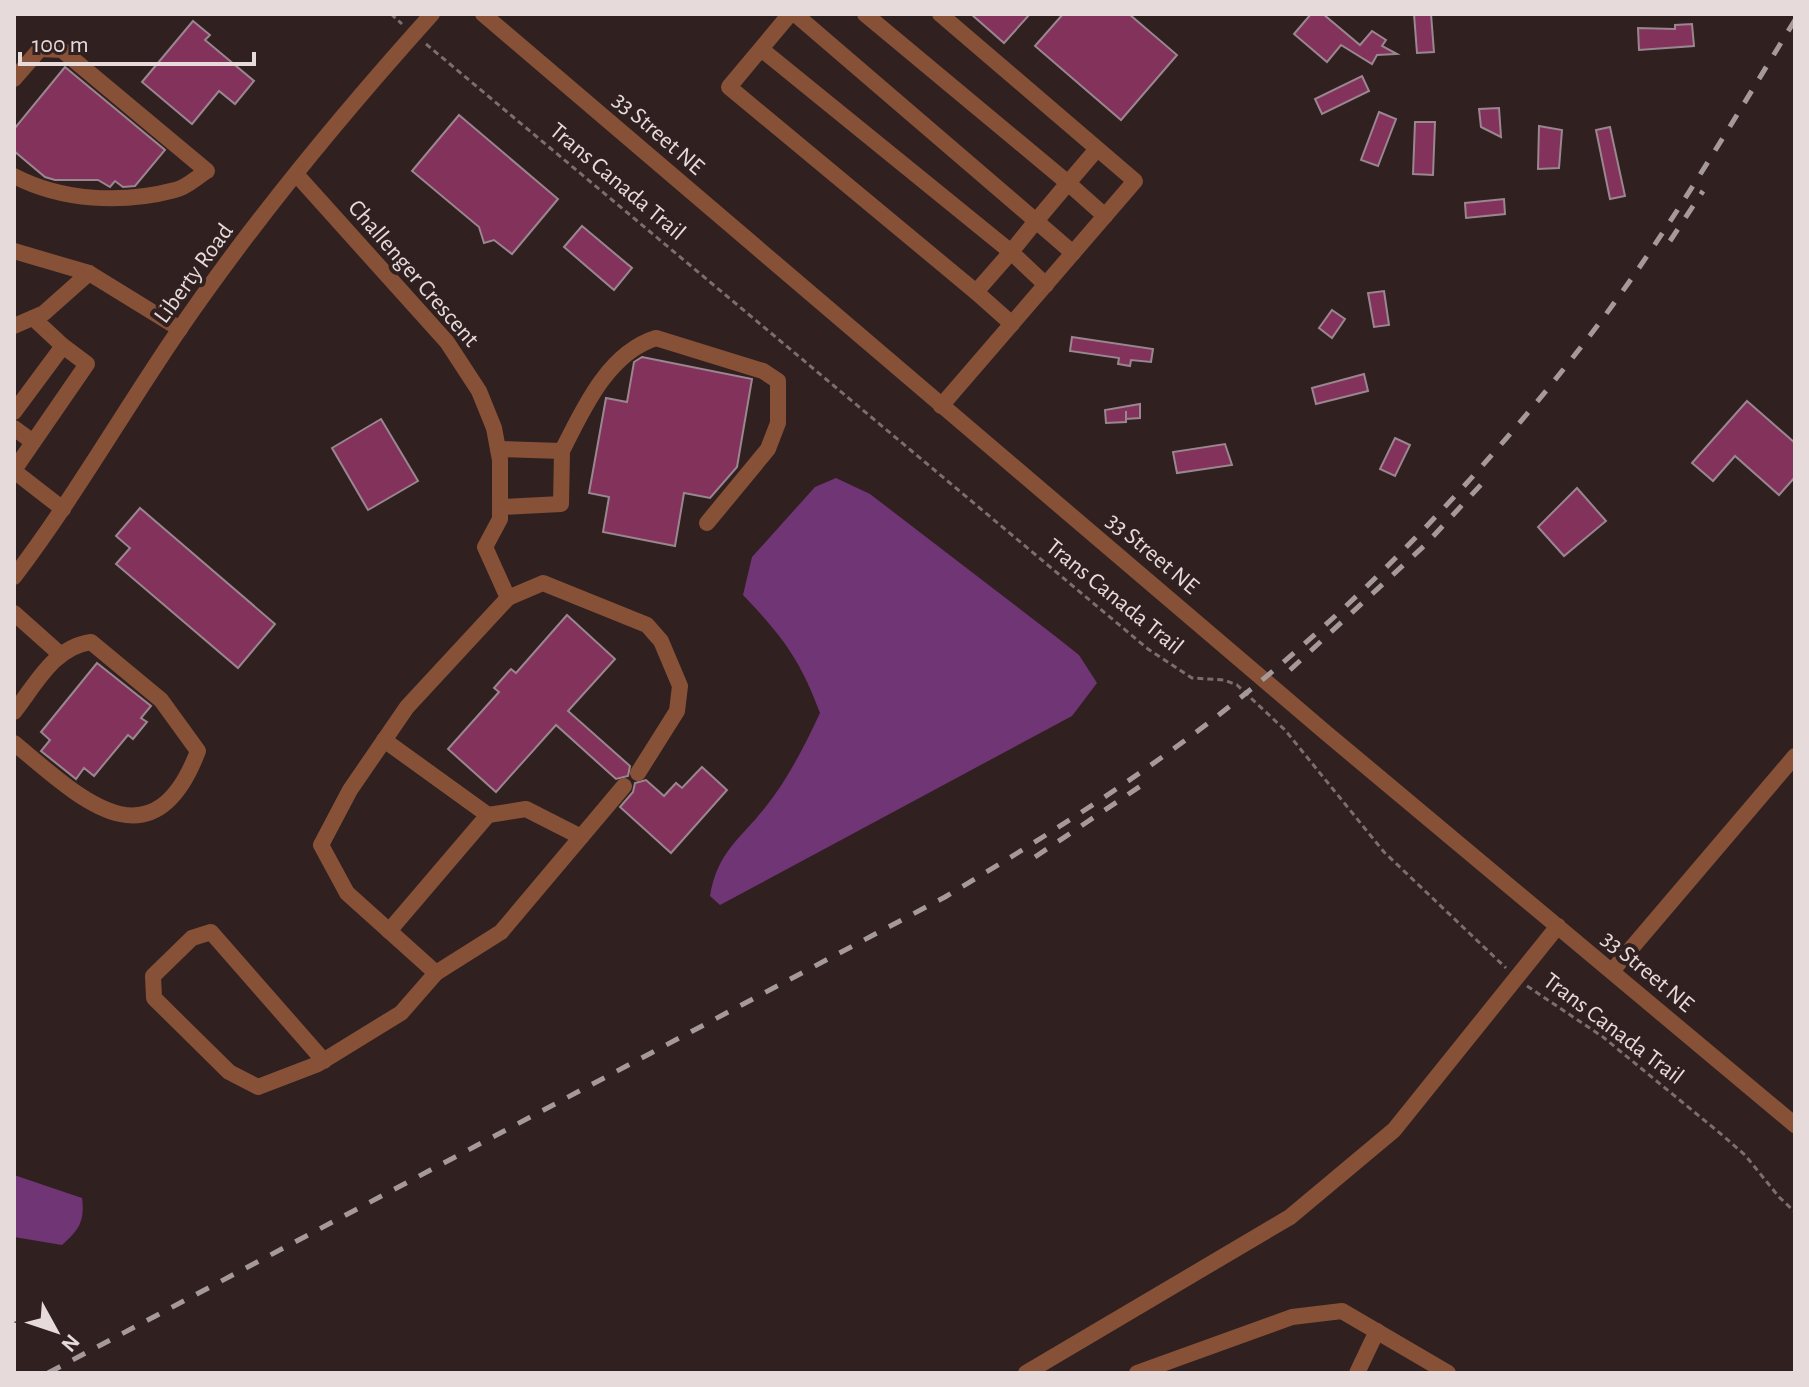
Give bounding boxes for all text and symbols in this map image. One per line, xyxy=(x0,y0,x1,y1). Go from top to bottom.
scale bar xyxy=(20,16,254,66)
text: 100 m xyxy=(32,33,89,57)
street label: 33 Street NE xyxy=(608,88,709,180)
street label: Trans Canada Trail xyxy=(545,118,690,245)
street label: Challenger Crescent xyxy=(343,196,483,352)
street label: Liberty Road xyxy=(150,219,238,328)
street label: 33 Street NE xyxy=(1102,509,1203,599)
street label: Trans Canada Trail xyxy=(1041,534,1187,659)
street label: 33 Street NE xyxy=(1597,927,1698,1017)
street label: Trans Canada Trail xyxy=(1539,968,1688,1089)
north arrow xyxy=(16,1291,96,1371)
text: N xyxy=(57,1330,84,1356)

